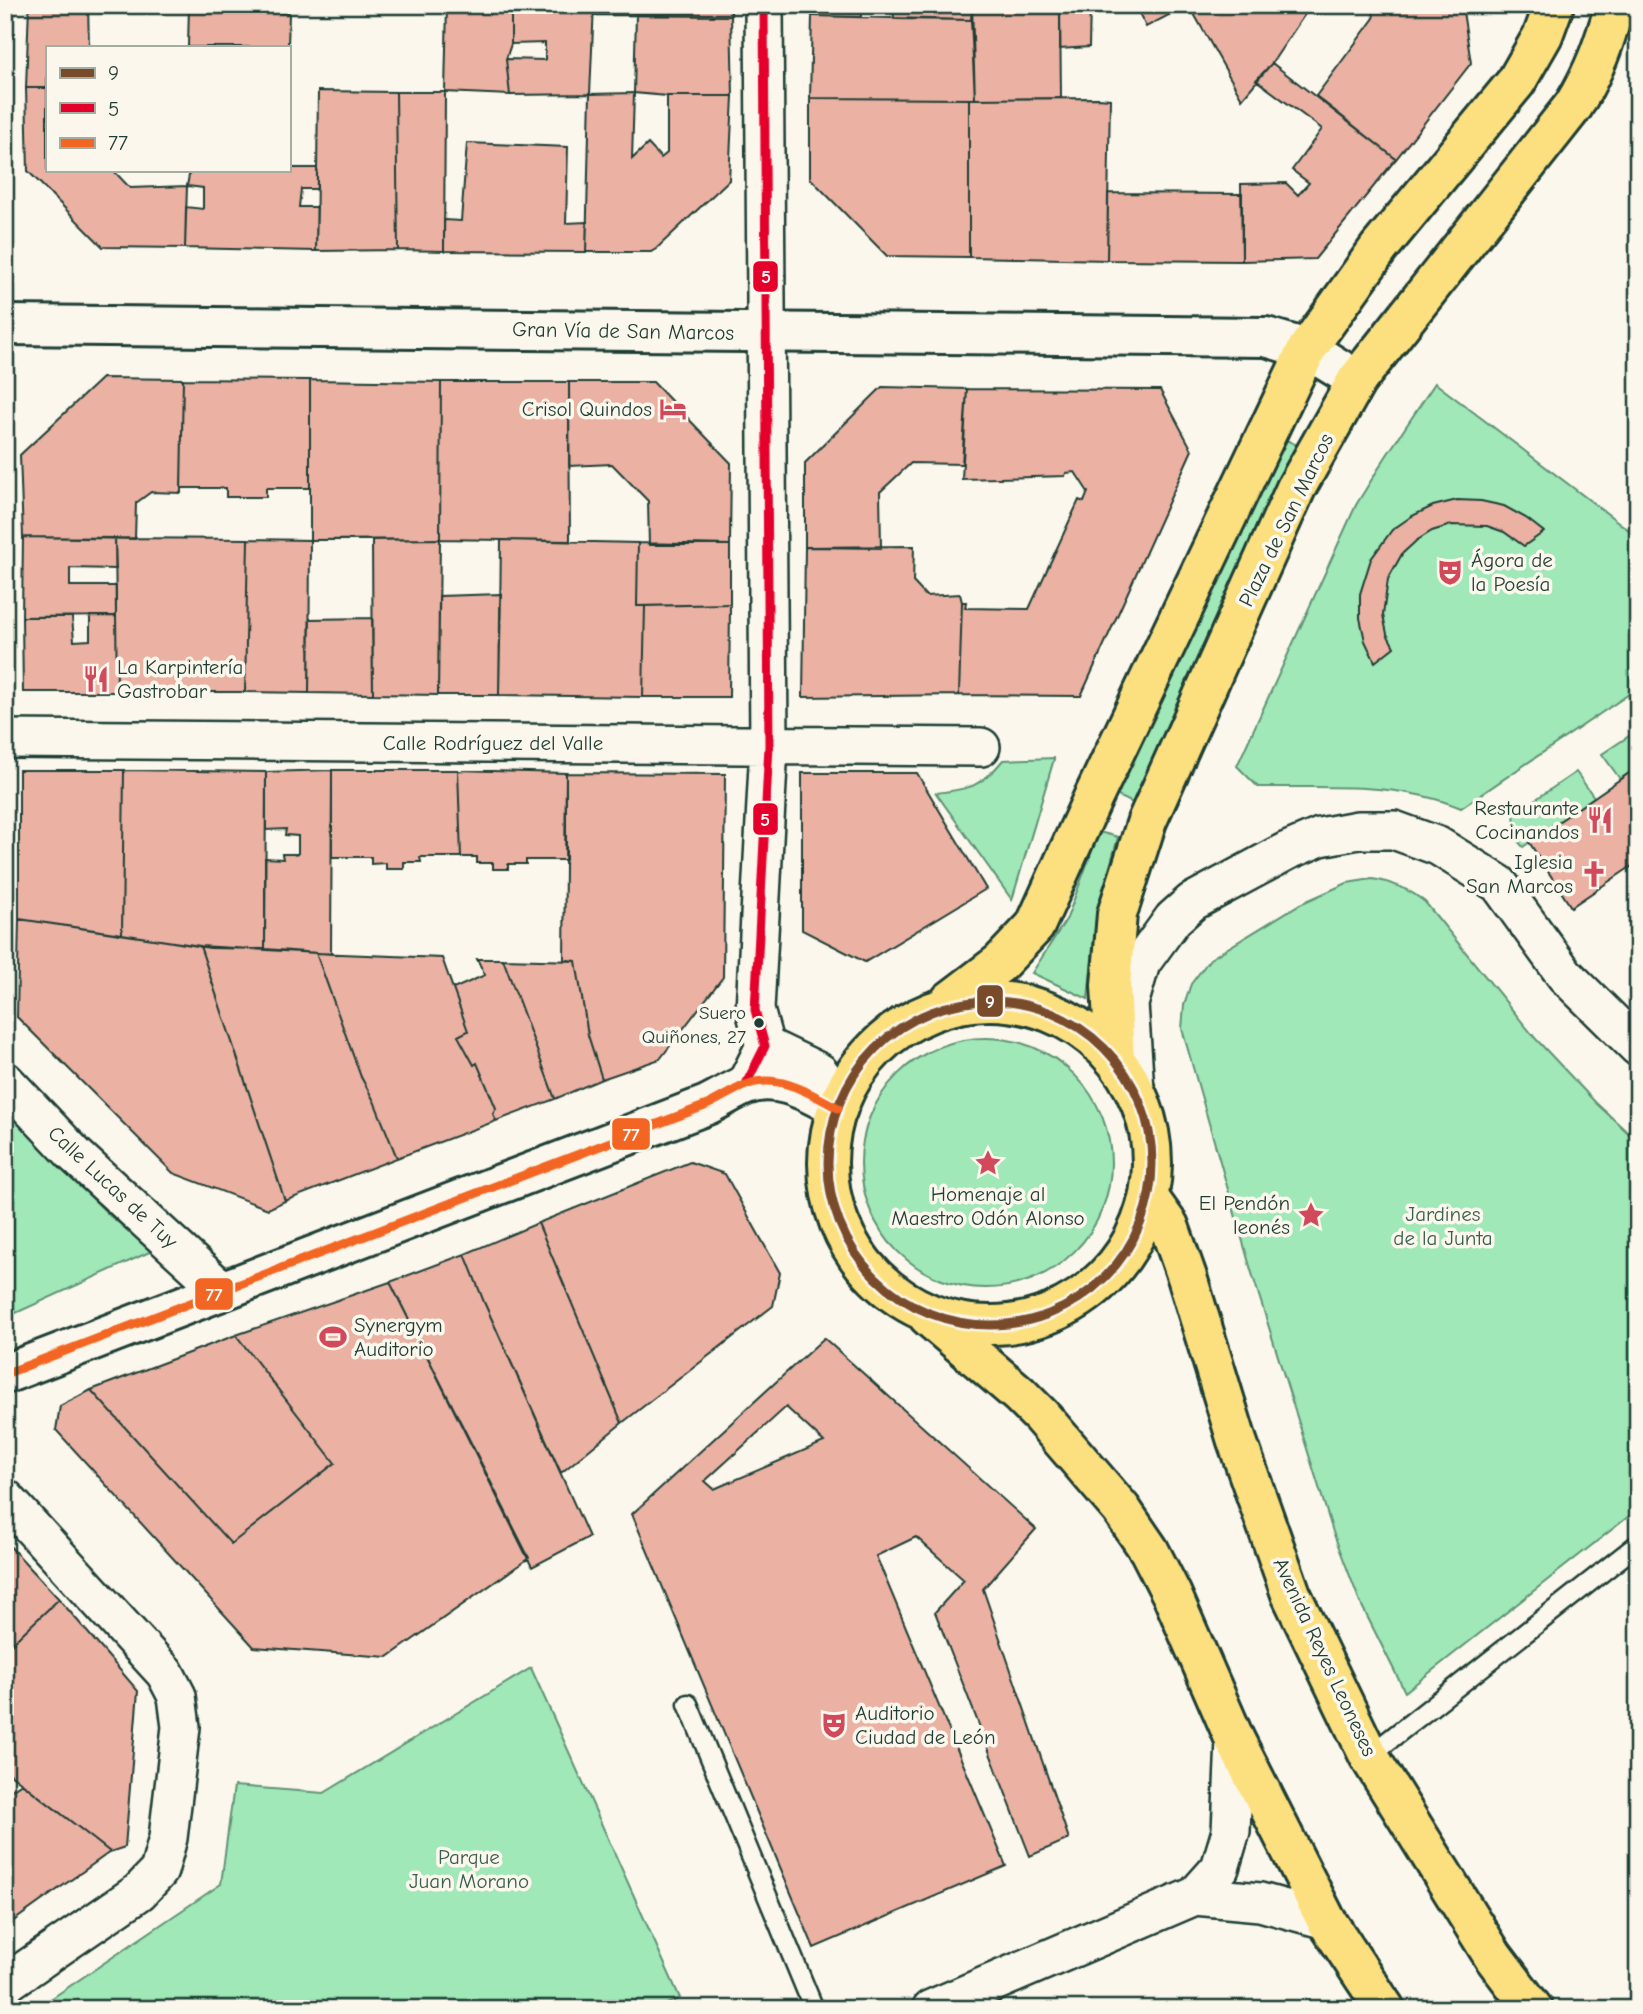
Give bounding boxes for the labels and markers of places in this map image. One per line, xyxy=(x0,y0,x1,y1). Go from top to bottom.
hotel icon: Crisol Quindos xyxy=(658,394,688,424)
place label: Crisol Quindos xyxy=(522,397,652,421)
place label: Ágora de la Poesía xyxy=(1471,548,1553,596)
theatre icon: Ágora de la Poesía xyxy=(1435,557,1465,587)
place label: La Karpintería Gastrobar xyxy=(117,655,243,703)
restaurant icon: La Karpintería Gastrobar xyxy=(81,664,111,694)
place label: Restaurante Cocinandos xyxy=(1474,796,1579,844)
restaurant icon: Restaurante Cocinandos xyxy=(1585,805,1615,835)
place label: Iglesia San Marcos xyxy=(1466,850,1573,898)
church icon: Iglesia San Marcos xyxy=(1579,859,1609,889)
place label: Suero Quiñones, 27 xyxy=(642,1002,746,1048)
marker: Suero Quiñones, 27 xyxy=(752,1016,766,1030)
place icon: Homenaje al Maestro Odón Alonso xyxy=(973,1148,1003,1178)
place label: Homenaje al Maestro Odón Alonso xyxy=(891,1182,1085,1230)
place label: El Pendón leonés xyxy=(1199,1191,1290,1239)
place icon: El Pendón leonés xyxy=(1296,1200,1326,1230)
place label: Synergym Auditorio xyxy=(354,1313,443,1361)
sports icon: Synergym Auditorio xyxy=(318,1322,348,1352)
place label: Auditorio Ciudad de León xyxy=(855,1701,996,1749)
theatre icon: Auditorio Ciudad de León xyxy=(819,1710,849,1740)

